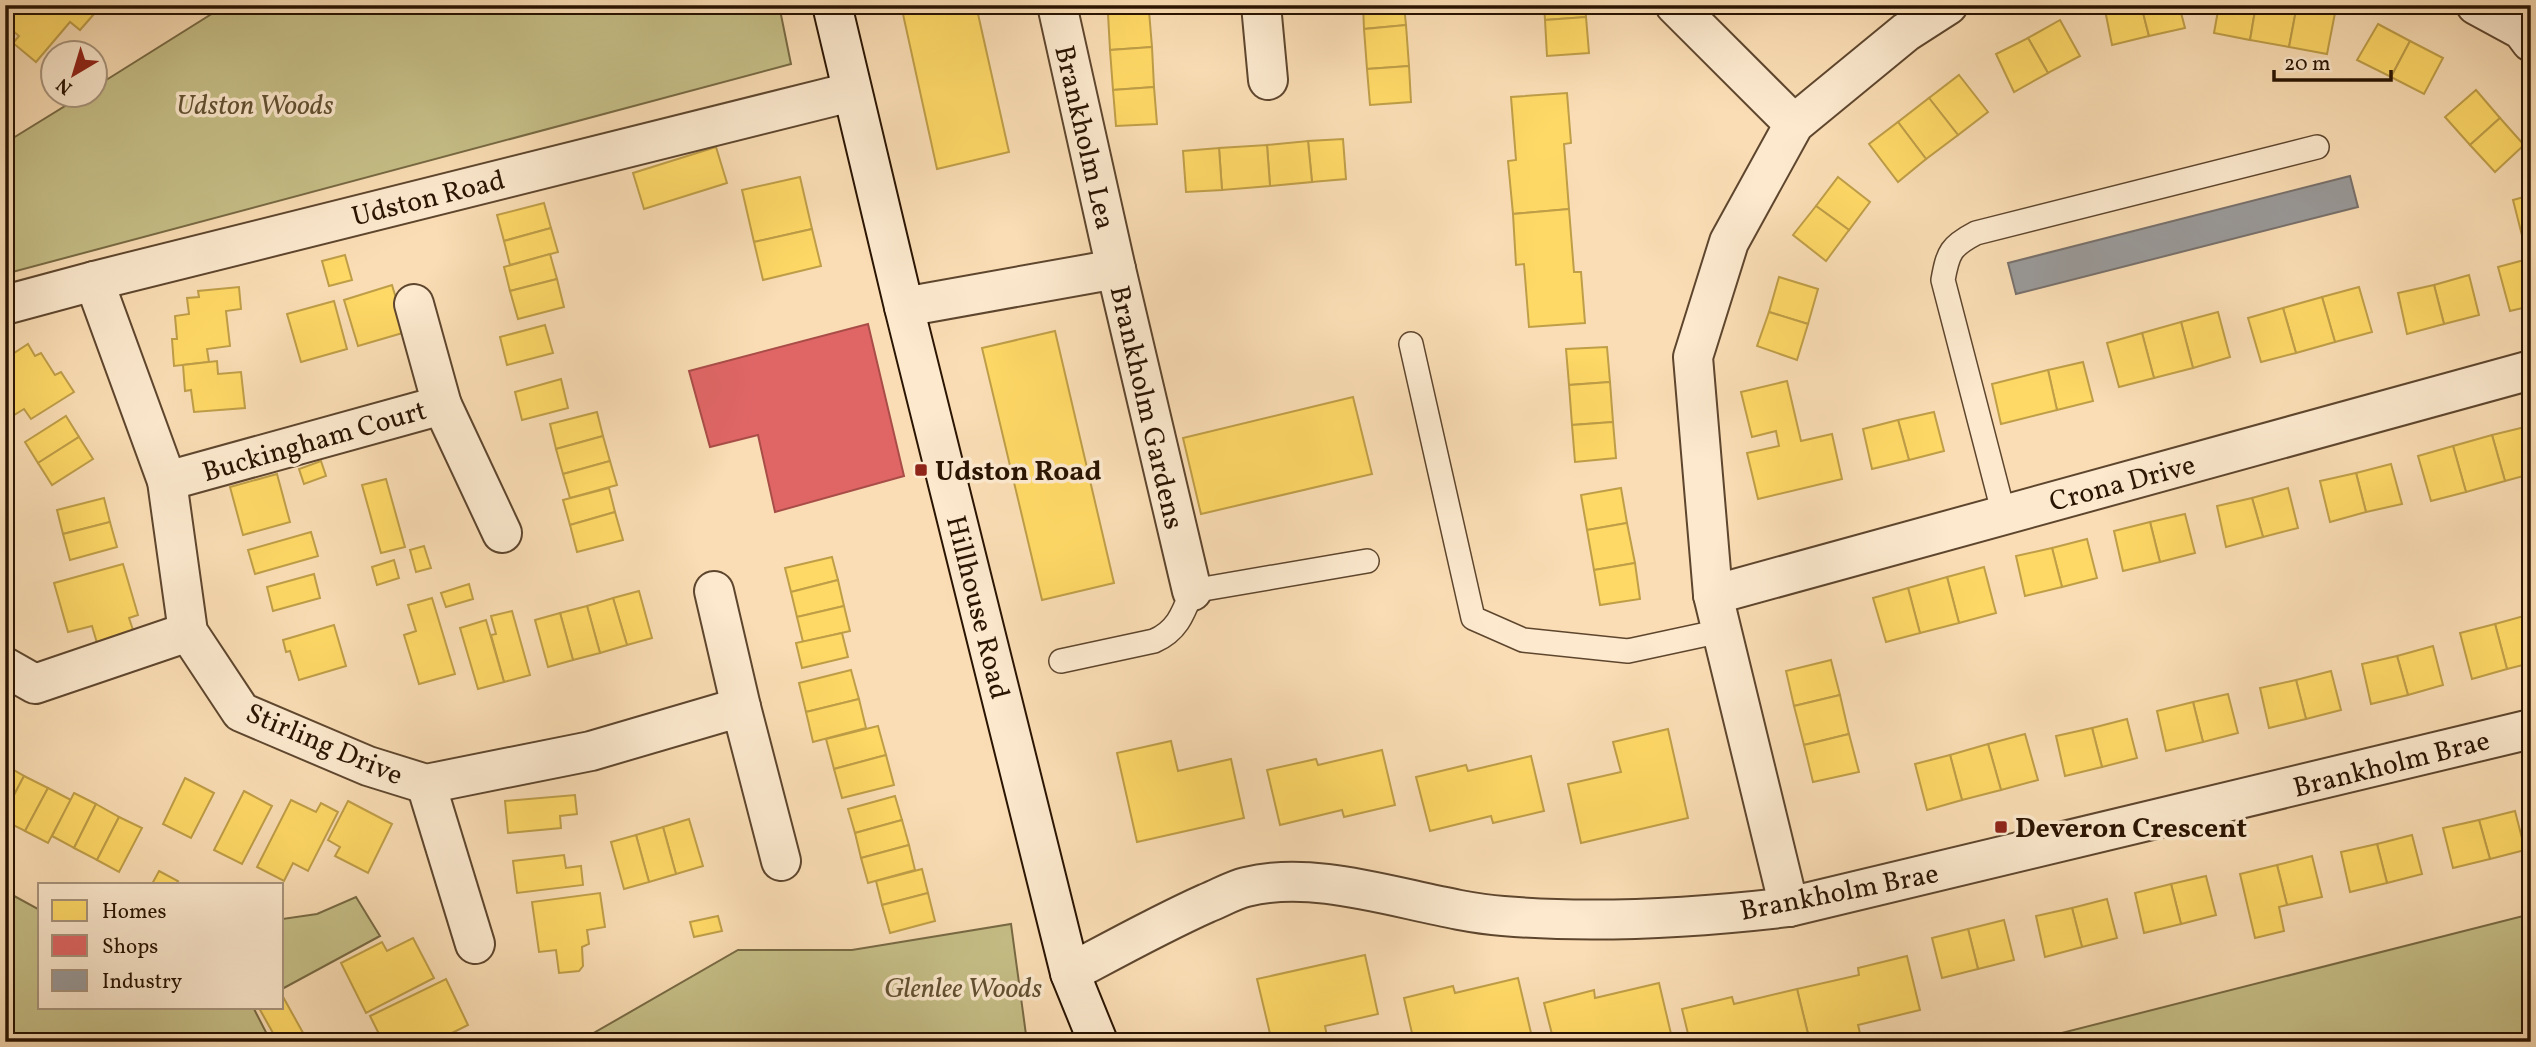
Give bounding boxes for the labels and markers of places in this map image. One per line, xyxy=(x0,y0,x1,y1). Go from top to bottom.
place label: Udston Road xyxy=(935,453,1102,492)
marker: Udston Road xyxy=(913,462,929,478)
place label: Deveron Crescent xyxy=(2015,810,2247,849)
marker: Deveron Crescent xyxy=(1993,819,2009,835)

